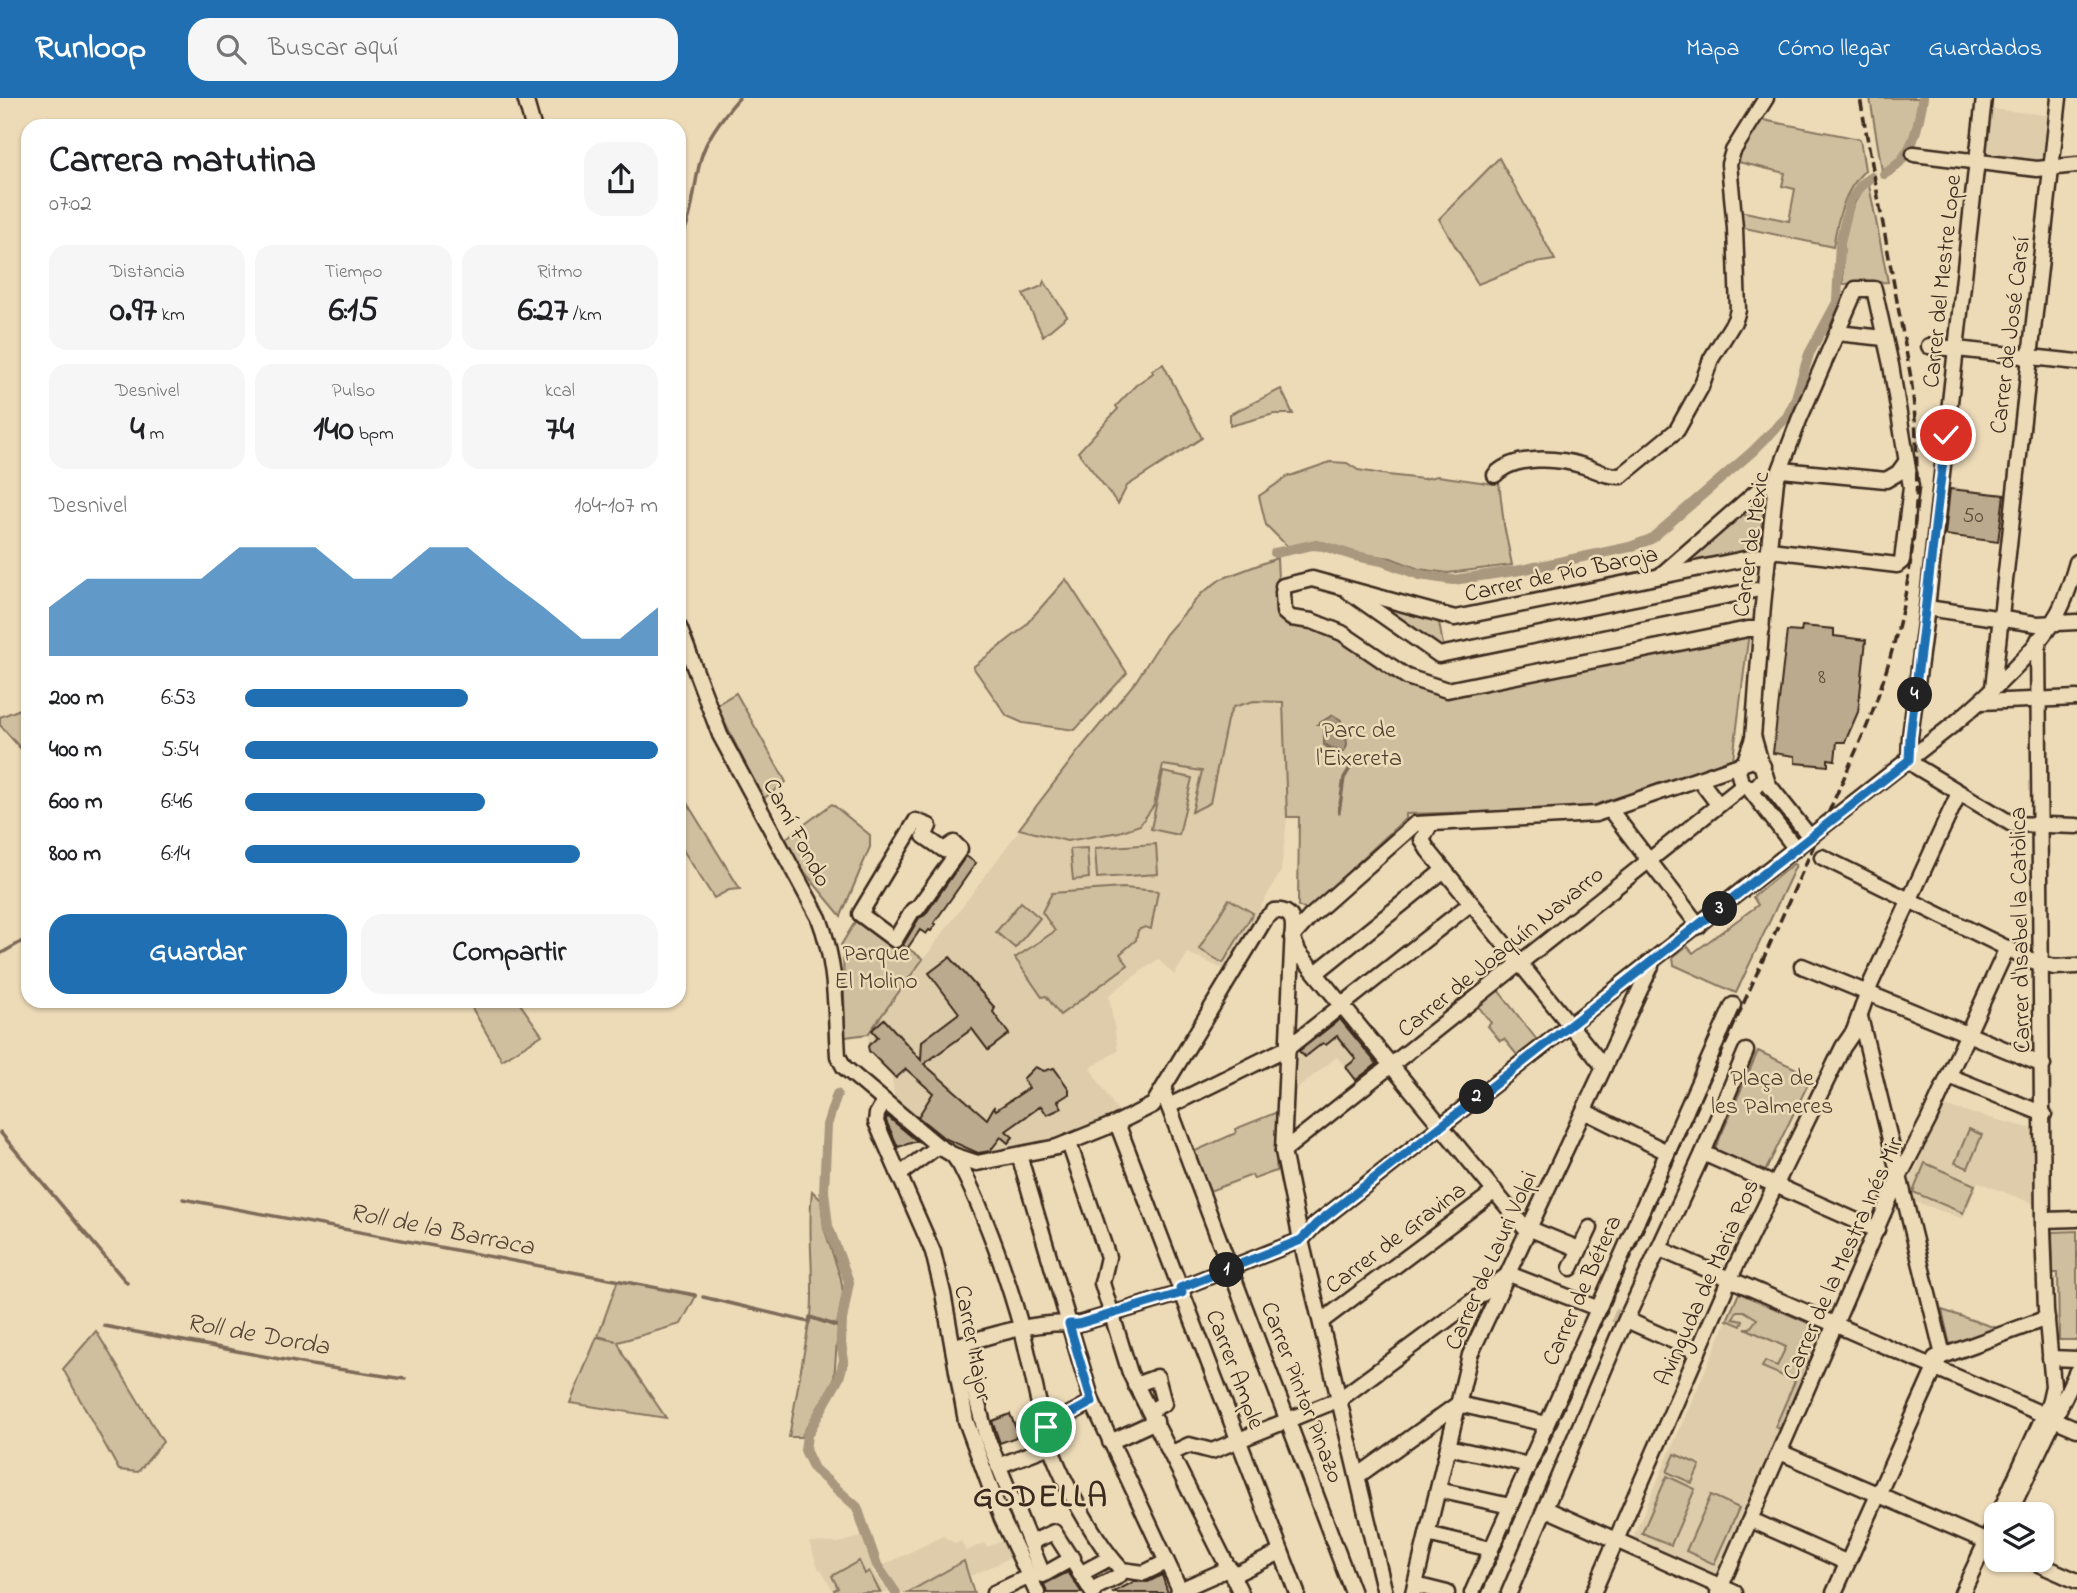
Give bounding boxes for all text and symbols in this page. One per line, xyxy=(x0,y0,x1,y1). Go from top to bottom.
search box xyxy=(188,18,678,81)
text: Runloop xyxy=(35,25,146,73)
icon: search xyxy=(212,30,250,68)
text: Buscar aquí xyxy=(268,30,398,68)
text: Mapa xyxy=(1686,32,1739,67)
text: Cómo llegar xyxy=(1777,32,1890,67)
text: Guardados xyxy=(1928,32,2042,67)
text: Carrera matutina xyxy=(49,134,316,190)
button: share xyxy=(584,142,658,216)
street label: Carrer del Mestre Lope xyxy=(1915,173,1972,390)
text: 07:02 xyxy=(49,188,92,221)
street label: Carrer de José Carsí xyxy=(1982,235,2041,436)
text: Distancia xyxy=(110,259,185,286)
text: Tiempo xyxy=(325,259,382,286)
text: Ritmo xyxy=(537,259,582,286)
text: 0.97 xyxy=(110,286,157,337)
text: 6:15 xyxy=(329,286,378,337)
text: 6:27 xyxy=(518,286,568,337)
text: km xyxy=(157,302,185,329)
text: /km xyxy=(568,302,602,329)
text: Desnivel xyxy=(115,378,179,405)
text: Pulso xyxy=(332,378,375,405)
text: kcal xyxy=(545,378,575,405)
text: 4 xyxy=(130,405,145,456)
text: 140 xyxy=(313,405,354,456)
text: 74 xyxy=(545,405,574,456)
pin xyxy=(1916,405,1976,465)
icon: check xyxy=(1927,416,1965,454)
text: m xyxy=(145,421,164,448)
text: bpm xyxy=(354,421,394,448)
street label: Carrer de Mèxic xyxy=(1725,469,1780,619)
text: Desnivel xyxy=(49,490,127,523)
text: 104–107 m xyxy=(574,490,658,523)
house number: 50 xyxy=(1962,502,1984,532)
street label: Carrer de Pío Baroja xyxy=(1462,538,1662,613)
house number: 8 xyxy=(1818,663,1826,693)
pin: 4 xyxy=(1898,678,1932,712)
text: 4 xyxy=(1911,681,1918,708)
text: 200 m xyxy=(49,682,104,715)
text: 6:53 xyxy=(161,682,196,715)
park label: Parc de l'Eixereta xyxy=(1316,714,1402,777)
text: 400 m xyxy=(49,734,102,767)
text: 5:54 xyxy=(161,734,199,767)
street label: Camí Fondo xyxy=(752,773,839,894)
text: 600 m xyxy=(49,786,103,819)
text: 6:46 xyxy=(161,786,193,819)
street label: Carrer d'Isabel la Catòlica xyxy=(2002,806,2041,1053)
text: 800 m xyxy=(49,838,101,871)
text: 6:14 xyxy=(161,838,190,871)
street label: Carrer de Joaquín Navarro xyxy=(1391,858,1613,1047)
pin: 3 xyxy=(1702,892,1738,926)
text: 3 xyxy=(1716,895,1723,922)
button: Guardar xyxy=(49,914,347,994)
button: Compartir xyxy=(361,914,658,994)
park label: Parque El Molino xyxy=(834,937,918,1000)
park label: Plaça de les Palmeres xyxy=(1711,1062,1833,1125)
pin: 2 xyxy=(1460,1080,1494,1114)
text: 2 xyxy=(1472,1083,1481,1110)
street label: Carrer de la Mestra Inés Mir xyxy=(1775,1131,1914,1386)
street label: Carrer de Lauri Volpi xyxy=(1437,1166,1548,1356)
street label: Carrer de Gravina xyxy=(1318,1174,1475,1304)
street label: Avinguda de Maria Ros xyxy=(1647,1174,1770,1392)
water label: Roll de la Barraca xyxy=(346,1194,538,1268)
street label: Carrer de Bétera xyxy=(1534,1210,1632,1372)
pin: 1 xyxy=(1210,1252,1244,1288)
text: 1 xyxy=(1223,1256,1230,1283)
street label: Carrer Major xyxy=(943,1282,1000,1405)
street label: Carrer Pintor Pinazo xyxy=(1250,1297,1351,1489)
water label: Roll de Dorda xyxy=(183,1305,333,1367)
street label: Carrer Ample xyxy=(1195,1305,1273,1435)
pin xyxy=(1016,1397,1076,1457)
icon: arrive xyxy=(1027,1408,1065,1446)
district label: GODELLA xyxy=(973,1475,1109,1522)
map controls xyxy=(1984,1502,2054,1572)
button: layers xyxy=(1984,1502,2054,1572)

